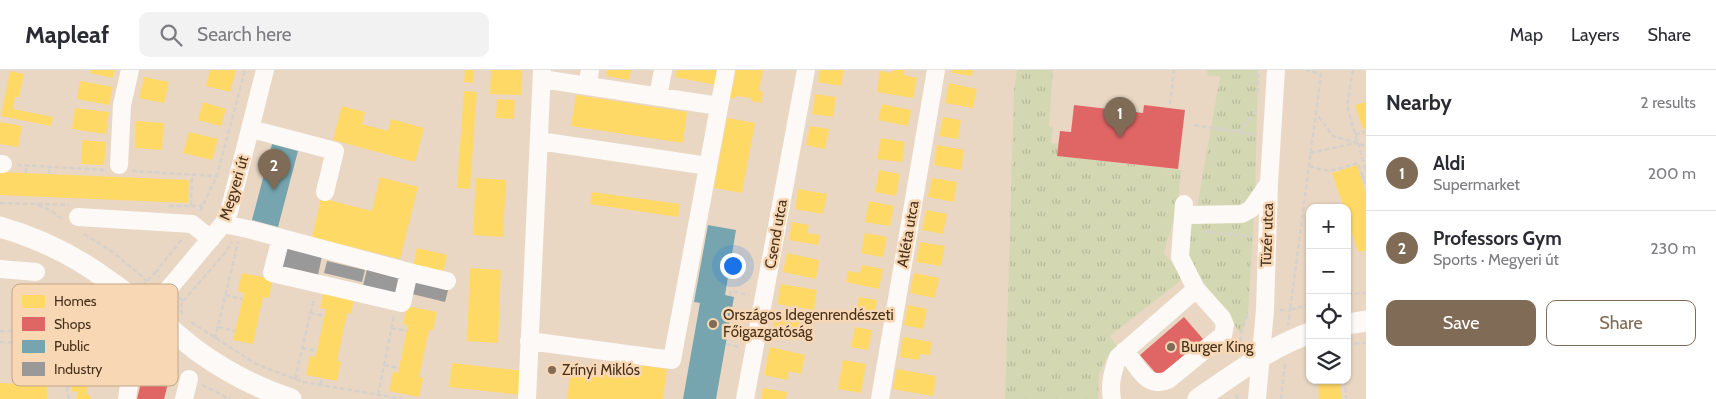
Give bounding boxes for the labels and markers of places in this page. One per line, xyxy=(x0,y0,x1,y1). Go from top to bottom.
pin: 1 xyxy=(1104,97,1136,138)
pin: 2 xyxy=(258,149,290,190)
place label: Országos Idegenrendészeti Főigazgatóság xyxy=(723,306,894,341)
marker: Országos Idegenrendészeti Főigazgatóság xyxy=(707,318,719,330)
place label: Burger King xyxy=(1181,338,1254,356)
marker: Burger King xyxy=(1165,341,1177,353)
place label: Zrínyi Miklós xyxy=(562,361,640,379)
marker: Zrínyi Miklós xyxy=(546,364,558,376)

